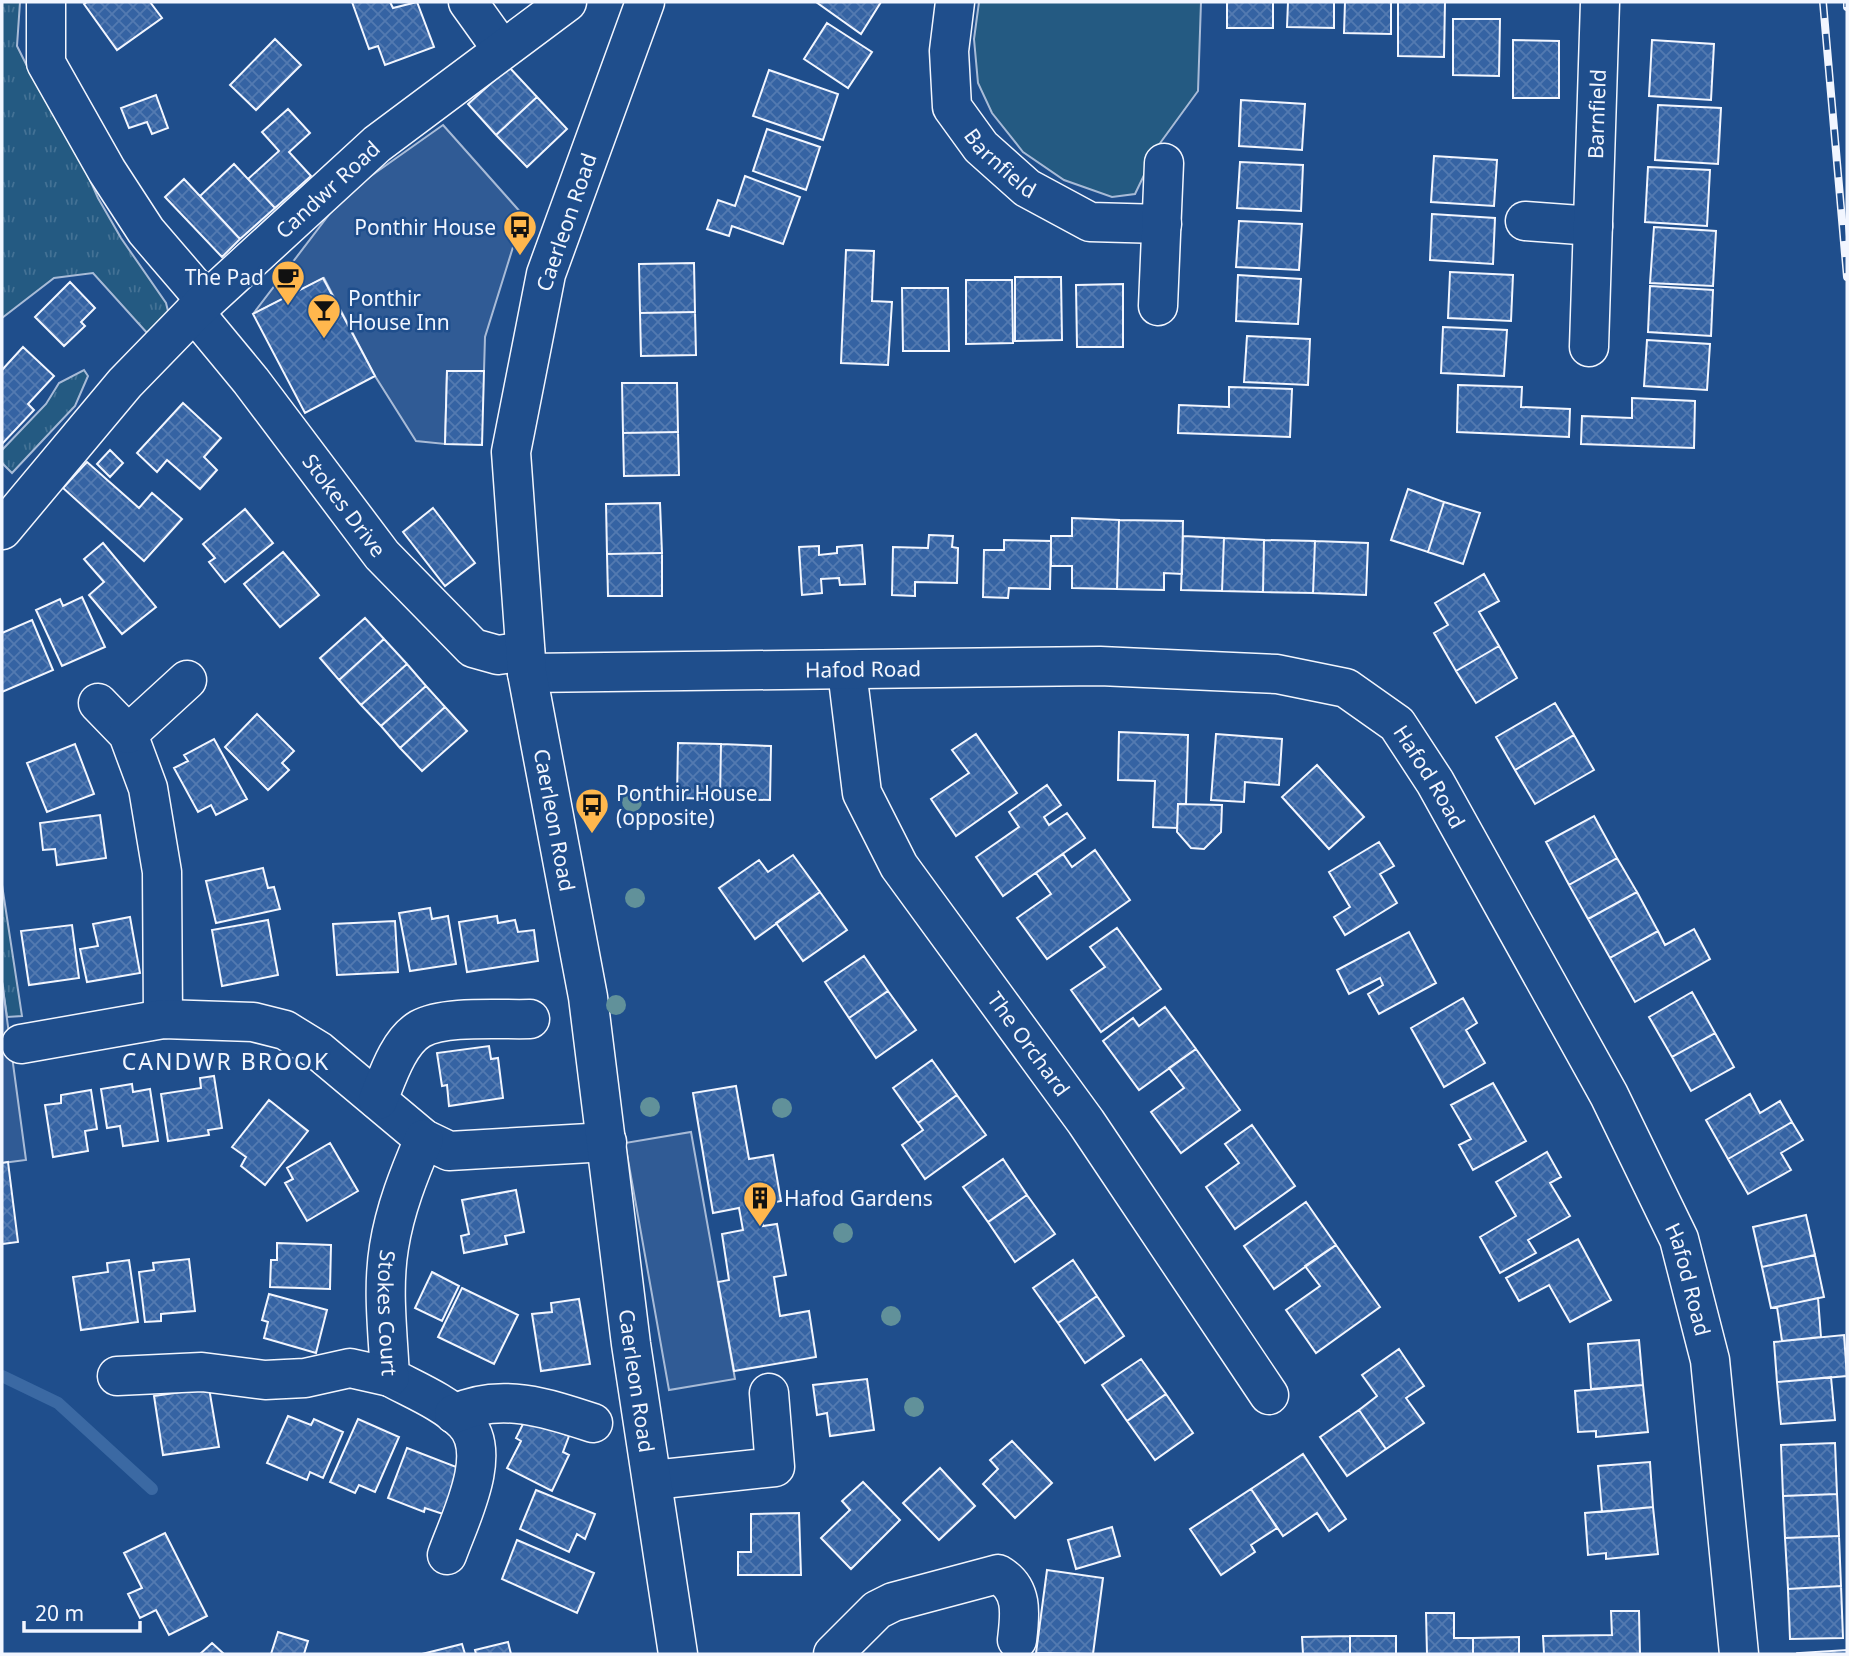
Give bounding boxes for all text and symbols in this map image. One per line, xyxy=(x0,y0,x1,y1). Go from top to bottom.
street label: Barnfield xyxy=(1581,69,1612,160)
street label: Barnfield xyxy=(958,123,1041,204)
street label: Candwr Road xyxy=(269,134,386,244)
street label: Caerleon Road xyxy=(529,149,603,295)
bus stop icon: Ponthir House xyxy=(501,208,539,257)
place label: Ponthir House xyxy=(354,213,496,241)
cafe icon: The Pad xyxy=(269,258,307,307)
place label: The Pad xyxy=(185,263,264,291)
place label: Ponthir House Inn xyxy=(348,284,450,336)
bar icon: Ponthir House Inn xyxy=(305,291,343,340)
street label: Stokes Drive xyxy=(297,448,393,563)
street label: Hafod Road xyxy=(805,654,921,684)
street label: Hafod Road xyxy=(1387,720,1472,833)
street label: Caerleon Road xyxy=(528,746,582,894)
place label: Ponthir House (opposite) xyxy=(616,779,758,831)
bus stop icon: Ponthir House (opposite) xyxy=(573,786,611,835)
street label: The Orchard xyxy=(981,986,1076,1102)
district label: CANDWR BROOK xyxy=(122,1045,330,1077)
building icon: Hafod Gardens xyxy=(741,1179,779,1228)
place label: Hafod Gardens xyxy=(784,1184,933,1212)
street label: Hafod Road xyxy=(1659,1218,1717,1339)
street label: Stokes Court xyxy=(372,1249,404,1377)
street label: Caerleon Road xyxy=(613,1307,661,1454)
scale bar xyxy=(24,1590,140,1634)
text: 20 m xyxy=(35,1599,84,1627)

